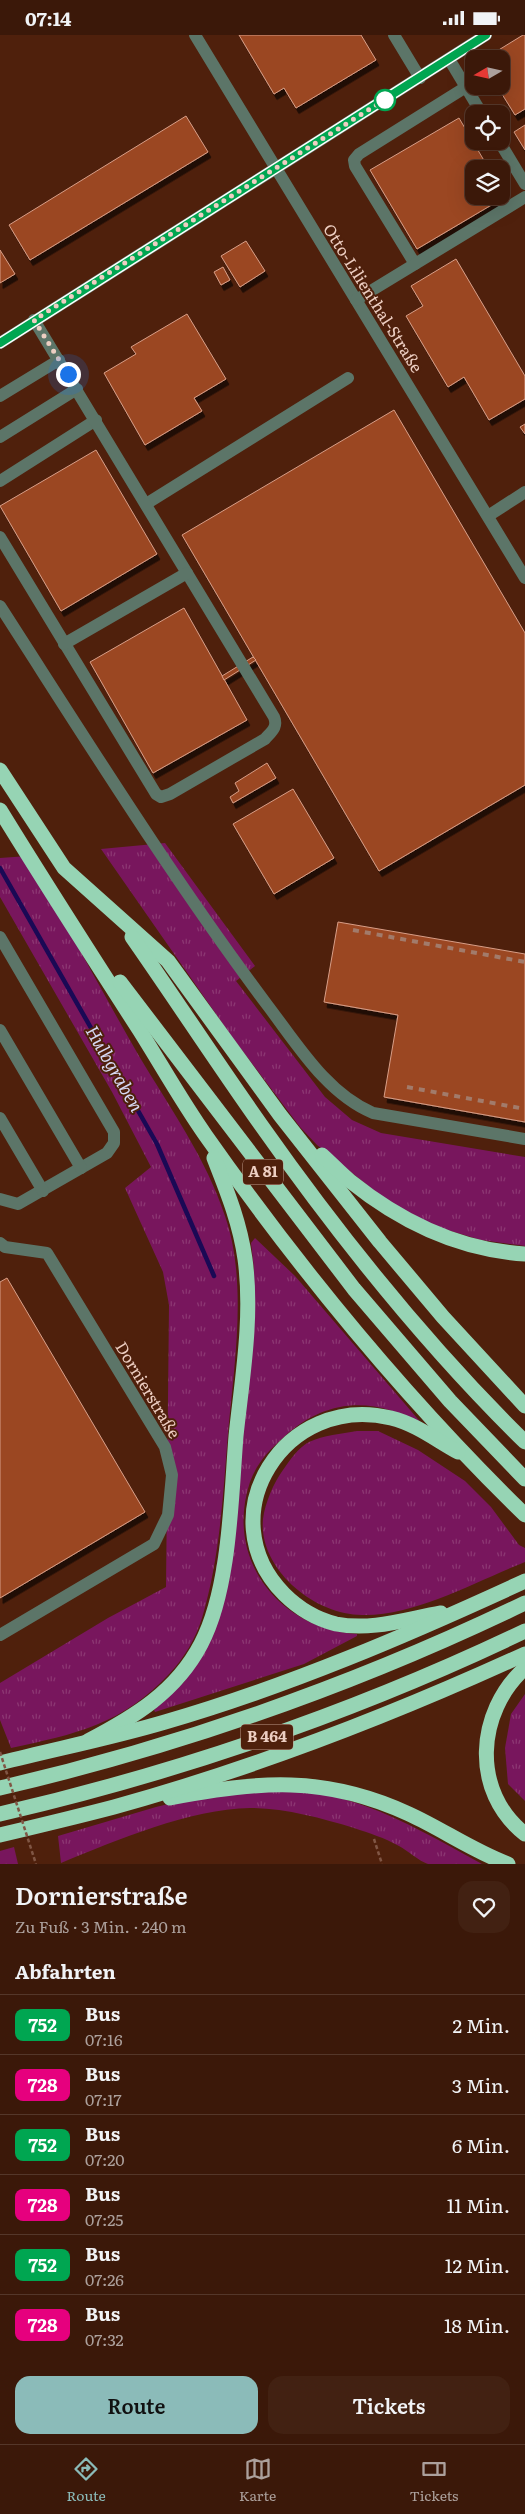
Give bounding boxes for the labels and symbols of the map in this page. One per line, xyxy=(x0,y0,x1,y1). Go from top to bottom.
north arrow xyxy=(465,50,510,95)
unlabelled marker xyxy=(374,89,396,111)
street label: Otto-Lilienthal-Straße xyxy=(318,218,429,377)
your location xyxy=(56,362,81,387)
water label: Hulbgraben xyxy=(80,1020,151,1117)
road number: A 81 xyxy=(243,1159,283,1185)
street label: Dornierstraße xyxy=(110,1337,187,1442)
road number: B 464 xyxy=(241,1725,293,1749)

